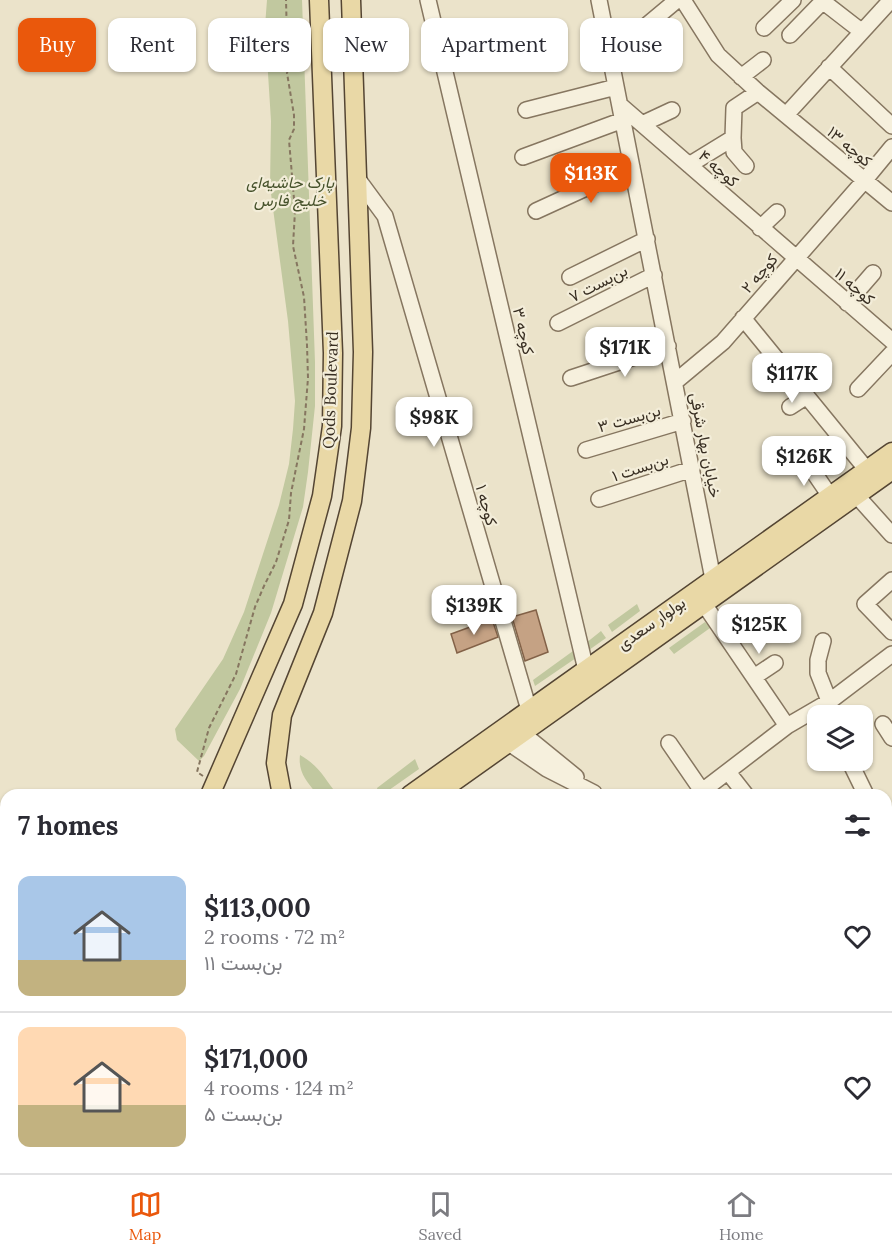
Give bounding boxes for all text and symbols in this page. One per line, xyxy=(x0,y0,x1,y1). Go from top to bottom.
chip: Buy xyxy=(18,18,96,72)
chip: Rent xyxy=(108,18,196,72)
chip: Filters xyxy=(208,18,311,72)
chip: New xyxy=(323,18,409,72)
chip: Apartment xyxy=(421,18,568,72)
chip: House xyxy=(580,18,683,72)
street label: کوچه ۱۳ xyxy=(822,121,877,172)
street label: کوچه ۴ xyxy=(694,145,743,192)
pin: $113K xyxy=(549,153,633,204)
text: $113K xyxy=(564,160,618,185)
park label: پارک حاشیه‌ای خلیج فارس xyxy=(246,172,335,212)
street label: کوچه ۲ xyxy=(736,249,783,298)
street label: بن‌بست ۷ xyxy=(565,260,631,307)
street label: کوچه ۱۱ xyxy=(830,263,879,310)
street label: کوچه ۳ xyxy=(507,305,539,357)
pin: $171K xyxy=(583,327,667,378)
street label: Qods Boulevard xyxy=(318,330,342,449)
text: $171K xyxy=(599,334,651,359)
pin: $117K xyxy=(750,353,834,404)
text: $117K xyxy=(766,360,818,385)
street label: خیابان بهار شرقی xyxy=(685,391,726,500)
pin: $98K xyxy=(398,397,470,448)
street label: بن‌بست ۳ xyxy=(595,400,663,437)
text: $98K xyxy=(410,404,458,429)
pin: $126K xyxy=(762,436,846,487)
text: $126K xyxy=(776,443,832,468)
street label: بن‌بست ۱ xyxy=(609,448,671,486)
street label: کوچه ۱ xyxy=(470,482,502,529)
pin: $139K xyxy=(432,585,516,636)
text: $139K xyxy=(446,592,502,617)
street label: بولوار سعدی xyxy=(613,592,689,655)
pin: $125K xyxy=(717,604,801,655)
text: $125K xyxy=(731,611,787,636)
map controls xyxy=(807,705,873,771)
button: layers xyxy=(807,705,873,771)
text: 7 homes xyxy=(18,809,118,842)
icon: filters xyxy=(841,809,874,842)
text: $113,000 xyxy=(204,891,311,924)
icon: home xyxy=(66,900,138,972)
icon: heart xyxy=(841,920,874,953)
text: 2 rooms · 72 m² xyxy=(204,924,345,949)
text: بن‌بست ۱۱ xyxy=(204,950,283,975)
text: $171,000 xyxy=(204,1042,308,1075)
icon: home xyxy=(66,1051,138,1123)
icon: heart xyxy=(841,1071,874,1104)
text: 4 rooms · 124 m² xyxy=(204,1075,354,1100)
text: بن‌بست ۵ xyxy=(204,1101,283,1126)
tab: Map xyxy=(129,1188,162,1244)
tab: Saved xyxy=(419,1188,462,1244)
tab: Home xyxy=(719,1188,763,1244)

